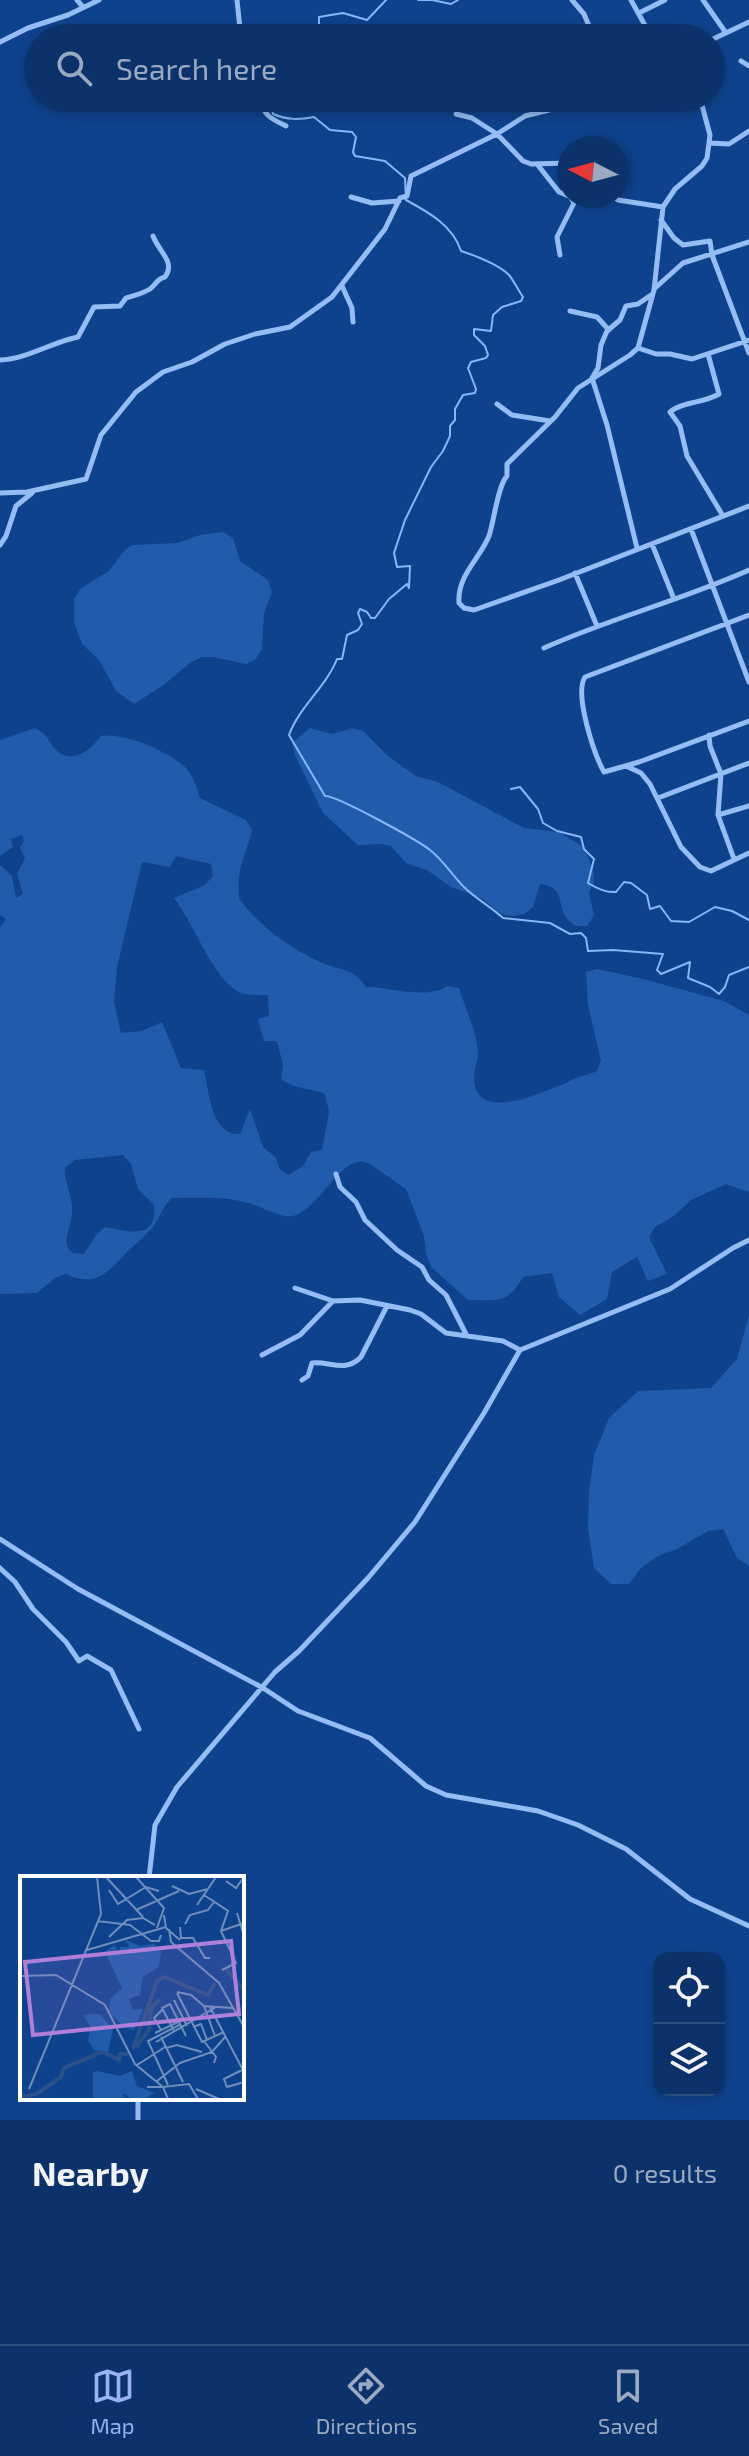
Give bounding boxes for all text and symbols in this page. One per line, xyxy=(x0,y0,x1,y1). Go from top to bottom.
search box xyxy=(24,24,725,112)
icon: search xyxy=(52,46,96,90)
text: Search here xyxy=(116,50,277,86)
north arrow xyxy=(557,136,629,208)
inset map xyxy=(20,1876,244,2100)
map controls xyxy=(653,1952,725,2096)
button: locate xyxy=(653,1952,725,2024)
button: layers xyxy=(653,2024,725,2096)
text: Nearby xyxy=(32,2152,149,2193)
text: 0 results xyxy=(613,2157,717,2188)
tab: Map xyxy=(91,2364,135,2438)
tab: Directions xyxy=(316,2364,417,2438)
tab: Saved xyxy=(598,2364,658,2438)

